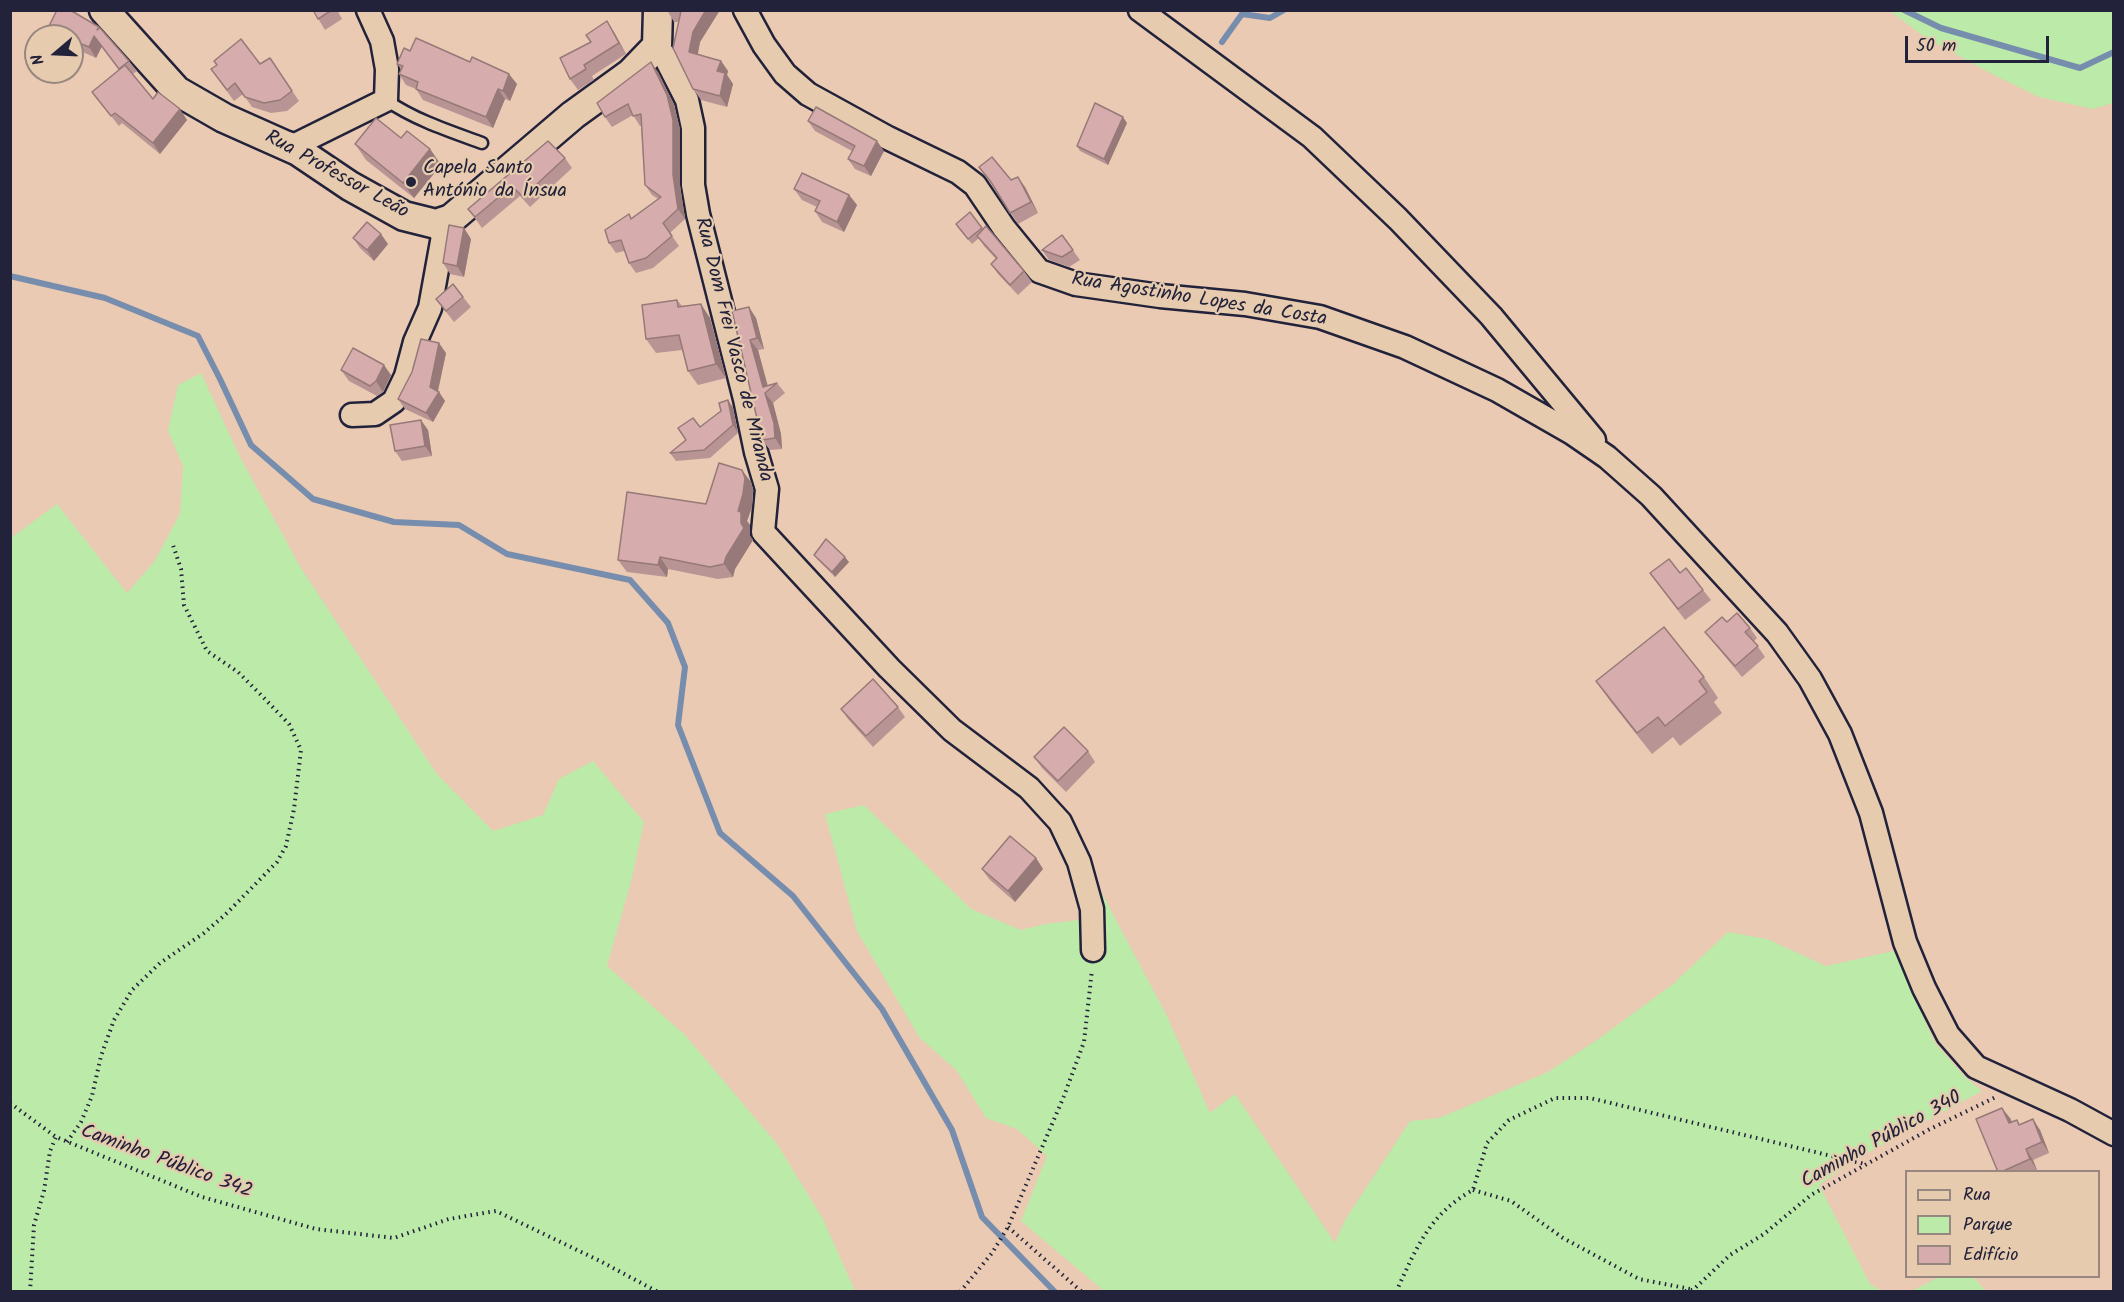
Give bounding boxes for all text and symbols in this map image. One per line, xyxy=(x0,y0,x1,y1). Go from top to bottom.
north arrow xyxy=(24,24,84,84)
scale bar xyxy=(1908,24,2052,62)
text: 50 m xyxy=(1916,32,1956,61)
text: N xyxy=(25,51,52,68)
street label: Rua Professor Leão xyxy=(260,126,412,226)
place label: Capela Santo António da Ínsua xyxy=(423,158,567,205)
marker: Capela Santo António da Ínsua xyxy=(404,175,418,189)
street label: Rua Dom Frei Vasco de Miranda xyxy=(688,215,776,485)
street label: Rua Agostinho Lopes da Costa xyxy=(1070,269,1328,333)
street label: Caminho Público 340 xyxy=(1798,1087,1966,1195)
street label: Caminho Público 342 xyxy=(77,1121,255,1205)
legend xyxy=(1905,1170,2100,1278)
text: Rua xyxy=(1963,1181,1991,1210)
text: Parque xyxy=(1963,1211,2012,1240)
text: Edifício xyxy=(1963,1241,2018,1270)

